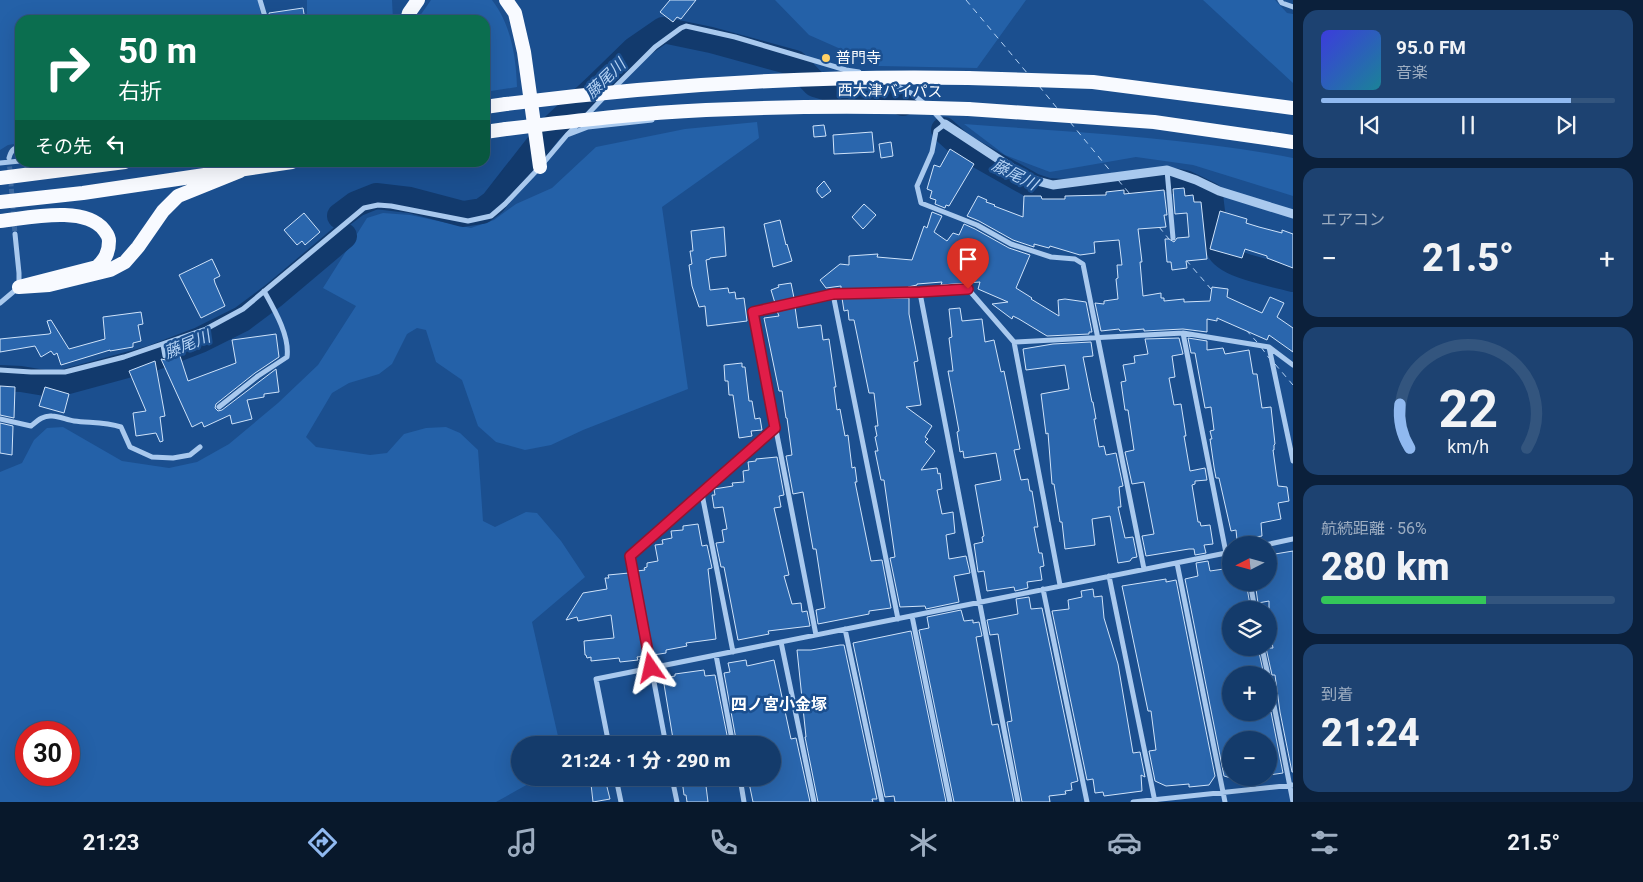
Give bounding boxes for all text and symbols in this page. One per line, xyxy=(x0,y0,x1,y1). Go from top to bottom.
text: 50 m xyxy=(118,31,197,72)
icon: right xyxy=(35,35,100,100)
text: 95.0 FM xyxy=(1396,36,1466,59)
place label: 普門寺 xyxy=(836,49,881,67)
marker: 普門寺 xyxy=(820,52,832,64)
water label: 藤尾川 xyxy=(581,53,631,102)
text: 音楽 xyxy=(1396,63,1428,82)
text: 右折 xyxy=(118,79,162,104)
street label: 西大津バイパス xyxy=(837,81,943,101)
icon: previous xyxy=(1356,111,1384,139)
icon: pause xyxy=(1454,111,1482,139)
icon: next xyxy=(1552,111,1580,139)
icon: left xyxy=(102,130,130,158)
text: その先 xyxy=(35,135,92,158)
water label: 藤尾川 xyxy=(989,155,1042,195)
text: エアコン xyxy=(1321,210,1385,229)
text: 21.5° xyxy=(1422,236,1514,280)
pin xyxy=(947,238,989,289)
text: − xyxy=(1321,242,1337,275)
text: + xyxy=(1599,242,1615,275)
icon: arrive xyxy=(954,245,982,273)
water label: 藤尾川 xyxy=(161,326,215,362)
text: 22 xyxy=(1438,379,1498,440)
text: km/h xyxy=(1447,436,1489,457)
text: 航続距離 · 56% xyxy=(1321,519,1427,538)
north arrow xyxy=(1222,536,1278,591)
map controls xyxy=(1222,536,1277,786)
text: 280 km xyxy=(1321,545,1450,589)
button: layers xyxy=(1222,601,1277,656)
position arrow xyxy=(624,641,676,693)
button: + xyxy=(1222,666,1277,721)
text: 到着 xyxy=(1321,685,1353,704)
district label: 四ノ宮小金塚 xyxy=(731,695,827,714)
text: 21:24 xyxy=(1321,711,1420,755)
speed limit sign: 30 xyxy=(15,721,80,786)
button: − xyxy=(1222,731,1277,786)
text: 21:24 · 1 分 · 290 m xyxy=(562,749,730,772)
icon: directions xyxy=(305,825,340,860)
icon: music xyxy=(505,825,540,860)
icon: phone xyxy=(706,825,741,860)
icon: climate xyxy=(906,825,941,860)
icon: car xyxy=(1107,825,1142,860)
icon: filters xyxy=(1307,825,1342,860)
text: 21:23 xyxy=(83,830,139,855)
text: 21.5° xyxy=(1507,830,1560,855)

